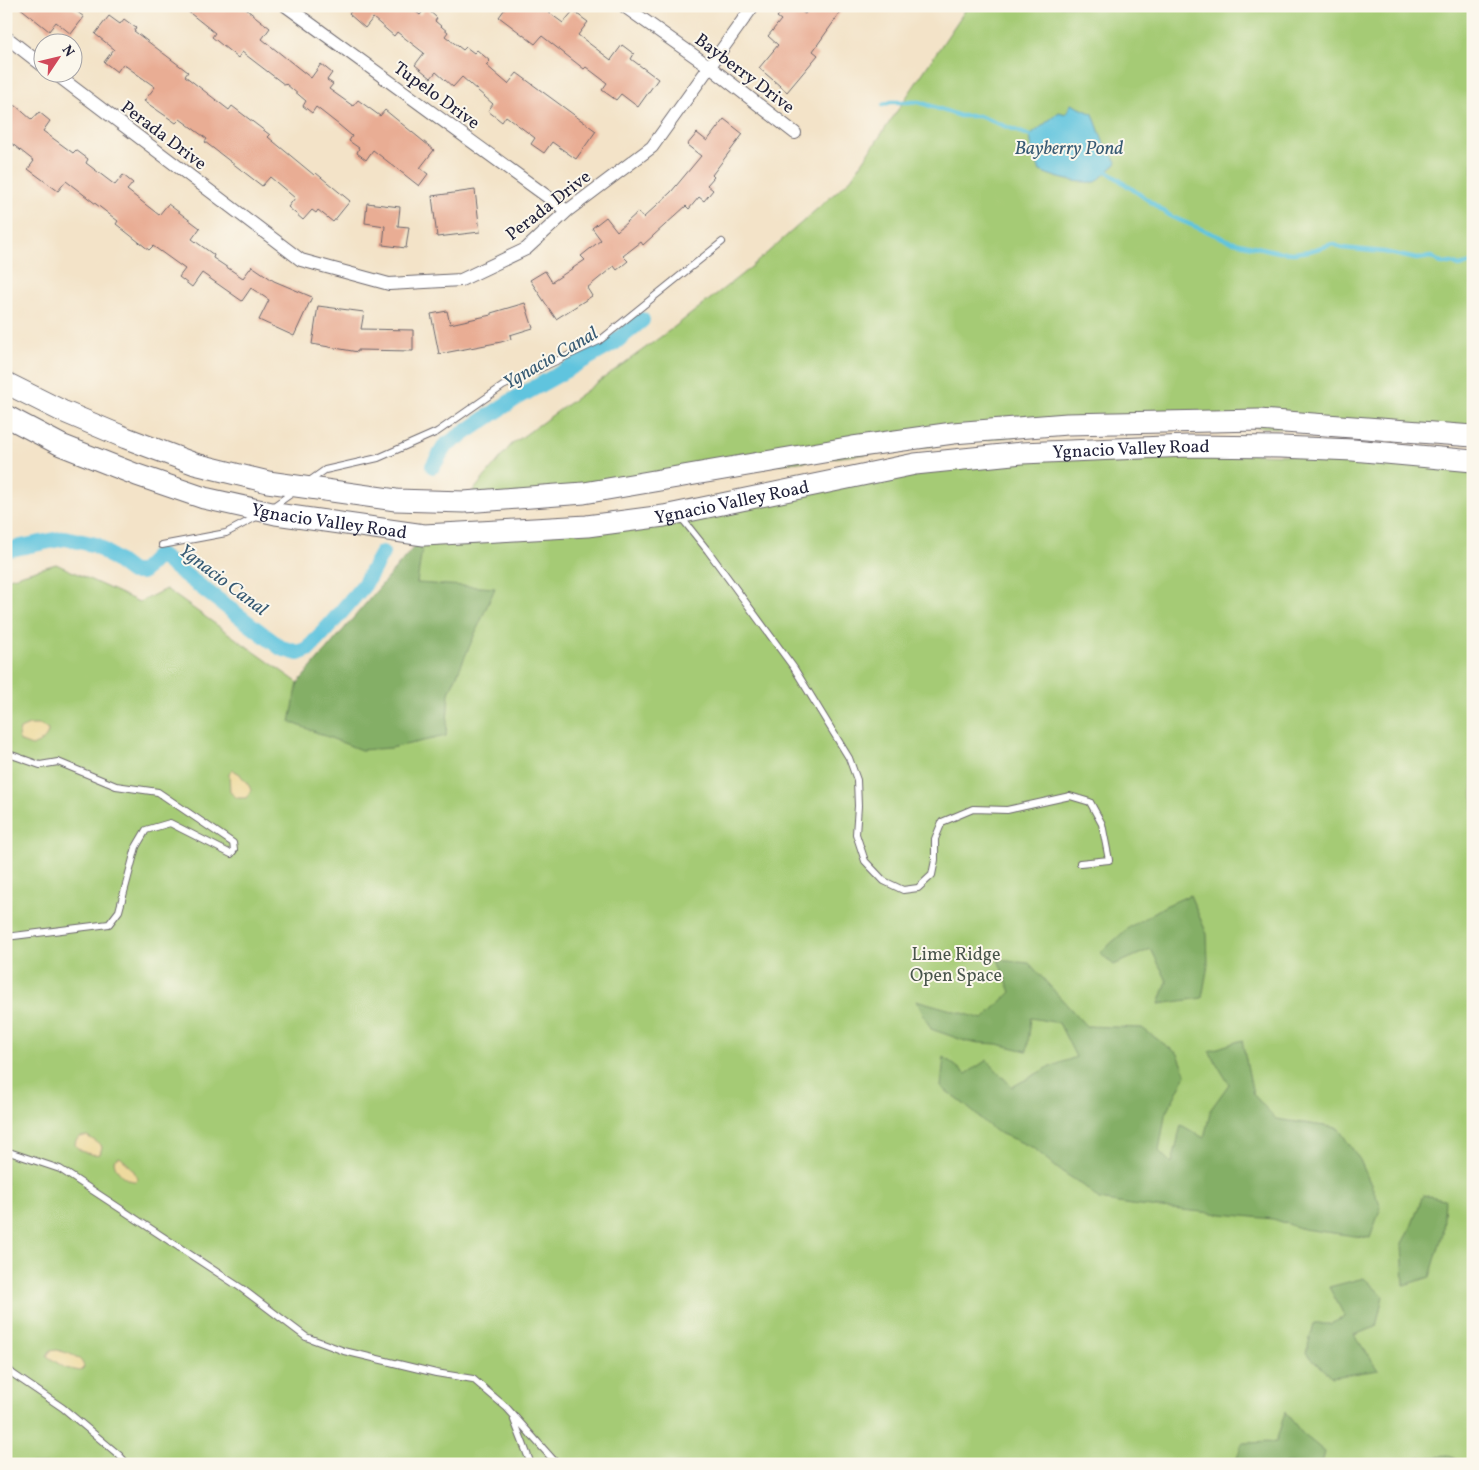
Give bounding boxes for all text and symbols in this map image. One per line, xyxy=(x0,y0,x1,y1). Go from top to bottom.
street label: Bayberry Drive xyxy=(689,28,799,120)
north arrow xyxy=(32,32,82,82)
text: N xyxy=(57,42,78,61)
street label: Tupelo Drive xyxy=(388,56,484,136)
street label: Perada Drive xyxy=(115,96,211,177)
water label: Bayberry Pond xyxy=(1014,136,1124,162)
street label: Perada Drive xyxy=(501,165,597,247)
water label: Ygnacio Canal xyxy=(499,321,603,396)
street label: Ygnacio Valley Road xyxy=(1052,435,1210,466)
street label: Ygnacio Valley Road xyxy=(653,475,812,531)
street label: Ygnacio Valley Road xyxy=(248,498,408,546)
water label: Ygnacio Canal xyxy=(173,538,273,623)
park label: Lime Ridge Open Space xyxy=(910,943,1002,989)

